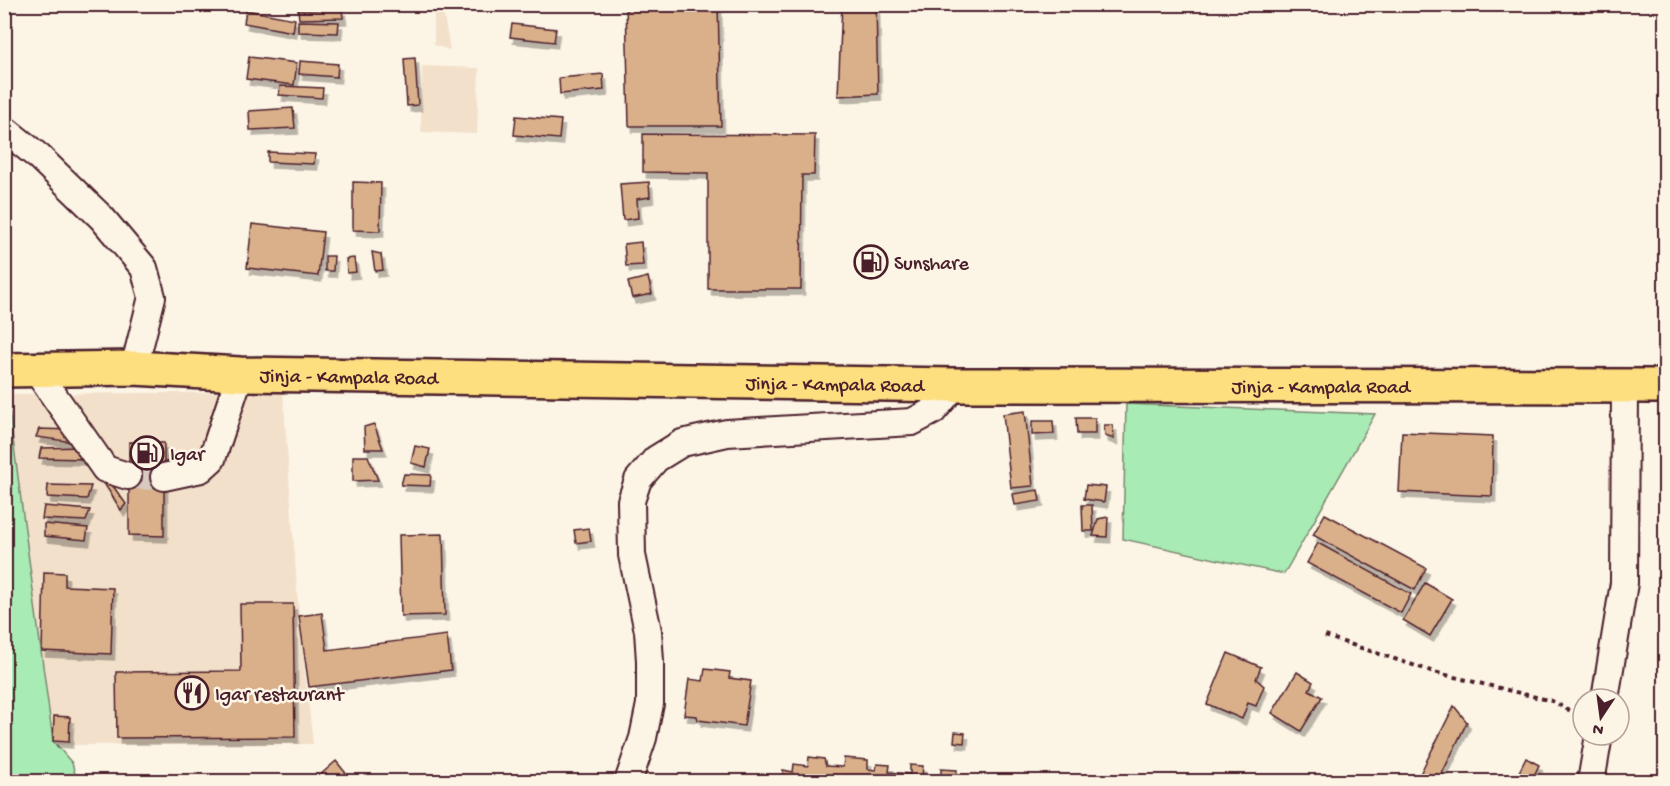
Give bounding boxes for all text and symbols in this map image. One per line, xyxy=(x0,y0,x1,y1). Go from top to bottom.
fuel station icon: Sunshare xyxy=(853,244,889,280)
place label: Sunshare xyxy=(894,254,969,277)
street label: Jinja - Kampala Road xyxy=(259,366,440,392)
street label: Jinja - Kampala Road xyxy=(745,374,926,400)
street label: Jinja - Kampala Road xyxy=(1231,377,1412,401)
fuel station icon: Igar xyxy=(129,435,165,471)
place label: Igar xyxy=(170,445,206,468)
restaurant icon: Igar restaurant xyxy=(174,675,210,711)
place label: Igar restaurant xyxy=(215,685,345,708)
north arrow xyxy=(1571,687,1631,747)
text: N xyxy=(1591,718,1606,739)

